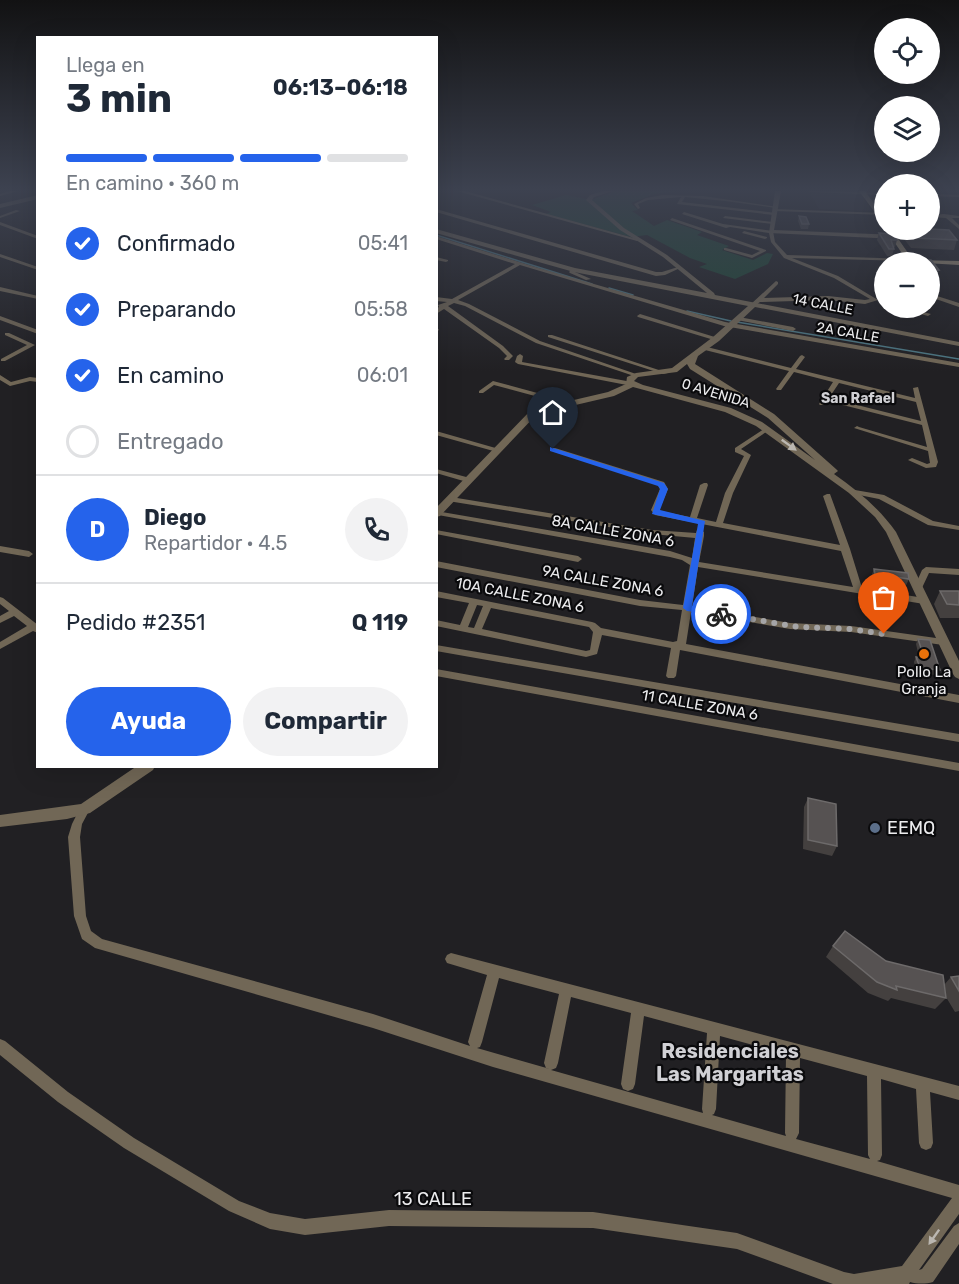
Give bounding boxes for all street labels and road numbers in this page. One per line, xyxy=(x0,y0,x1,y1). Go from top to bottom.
street label: 14 CALLE xyxy=(791,290,854,319)
street label: 2A CALLE xyxy=(815,319,881,346)
street label: 0 AVENIDA xyxy=(680,375,753,412)
street label: 8A CALLE ZONA 6 xyxy=(550,511,676,551)
street label: 9A CALLE ZONA 6 xyxy=(541,561,665,601)
street label: 10A CALLE ZONA 6 xyxy=(454,574,586,616)
street label: 11 CALLE ZONA 6 xyxy=(640,686,760,724)
street label: 13 CALLE xyxy=(394,1188,472,1210)

